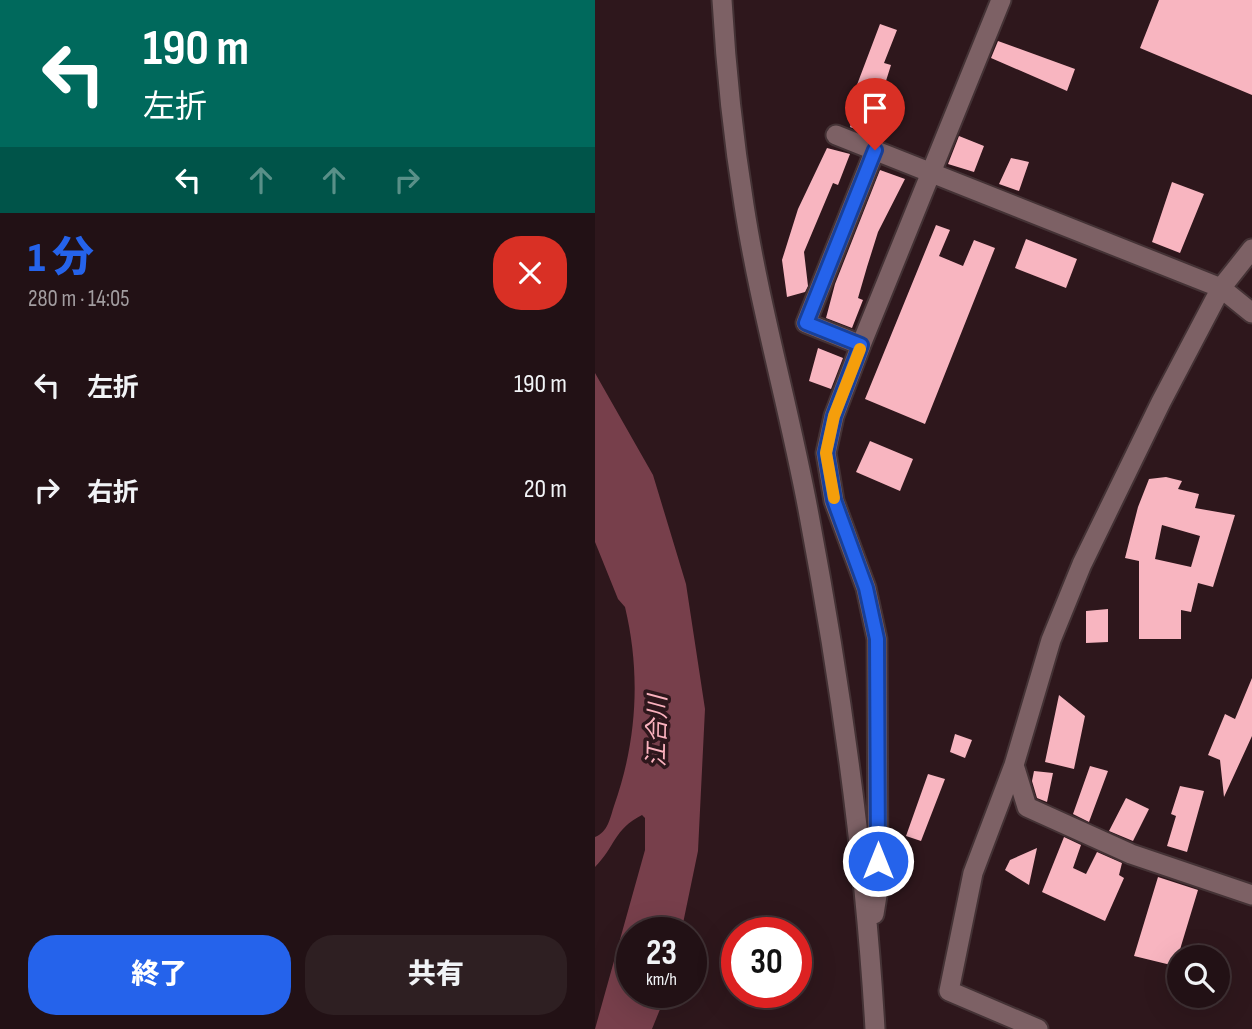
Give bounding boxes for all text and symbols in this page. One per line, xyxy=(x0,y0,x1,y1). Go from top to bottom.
text: 190 m xyxy=(143,20,249,79)
icon: left xyxy=(28,28,119,119)
pin xyxy=(845,78,905,150)
text: 左折 xyxy=(143,88,207,127)
icon: arrive xyxy=(856,89,894,127)
icon: left xyxy=(169,161,207,199)
icon: ahead xyxy=(242,161,280,199)
icon: ahead xyxy=(315,161,353,199)
icon: right xyxy=(388,161,426,199)
text: 1 分 xyxy=(28,233,94,284)
button: close xyxy=(493,236,567,310)
text: 280 m · 14:05 xyxy=(28,285,130,313)
icon: left xyxy=(28,366,66,404)
text: 190 m xyxy=(514,369,567,400)
text: 左折 xyxy=(87,373,139,404)
icon: right xyxy=(28,471,66,509)
text: 20 m xyxy=(524,474,567,505)
text: 右折 xyxy=(87,478,139,509)
water label: 江合川 xyxy=(642,692,673,767)
position arrow xyxy=(841,824,915,898)
speed limit sign: 30 xyxy=(721,917,812,1008)
text: 23 xyxy=(646,932,677,975)
button: 終了 xyxy=(28,935,291,1015)
button: 共有 xyxy=(305,935,567,1015)
map controls xyxy=(1167,945,1230,1008)
button: search xyxy=(1167,945,1230,1008)
text: km/h xyxy=(646,969,677,990)

